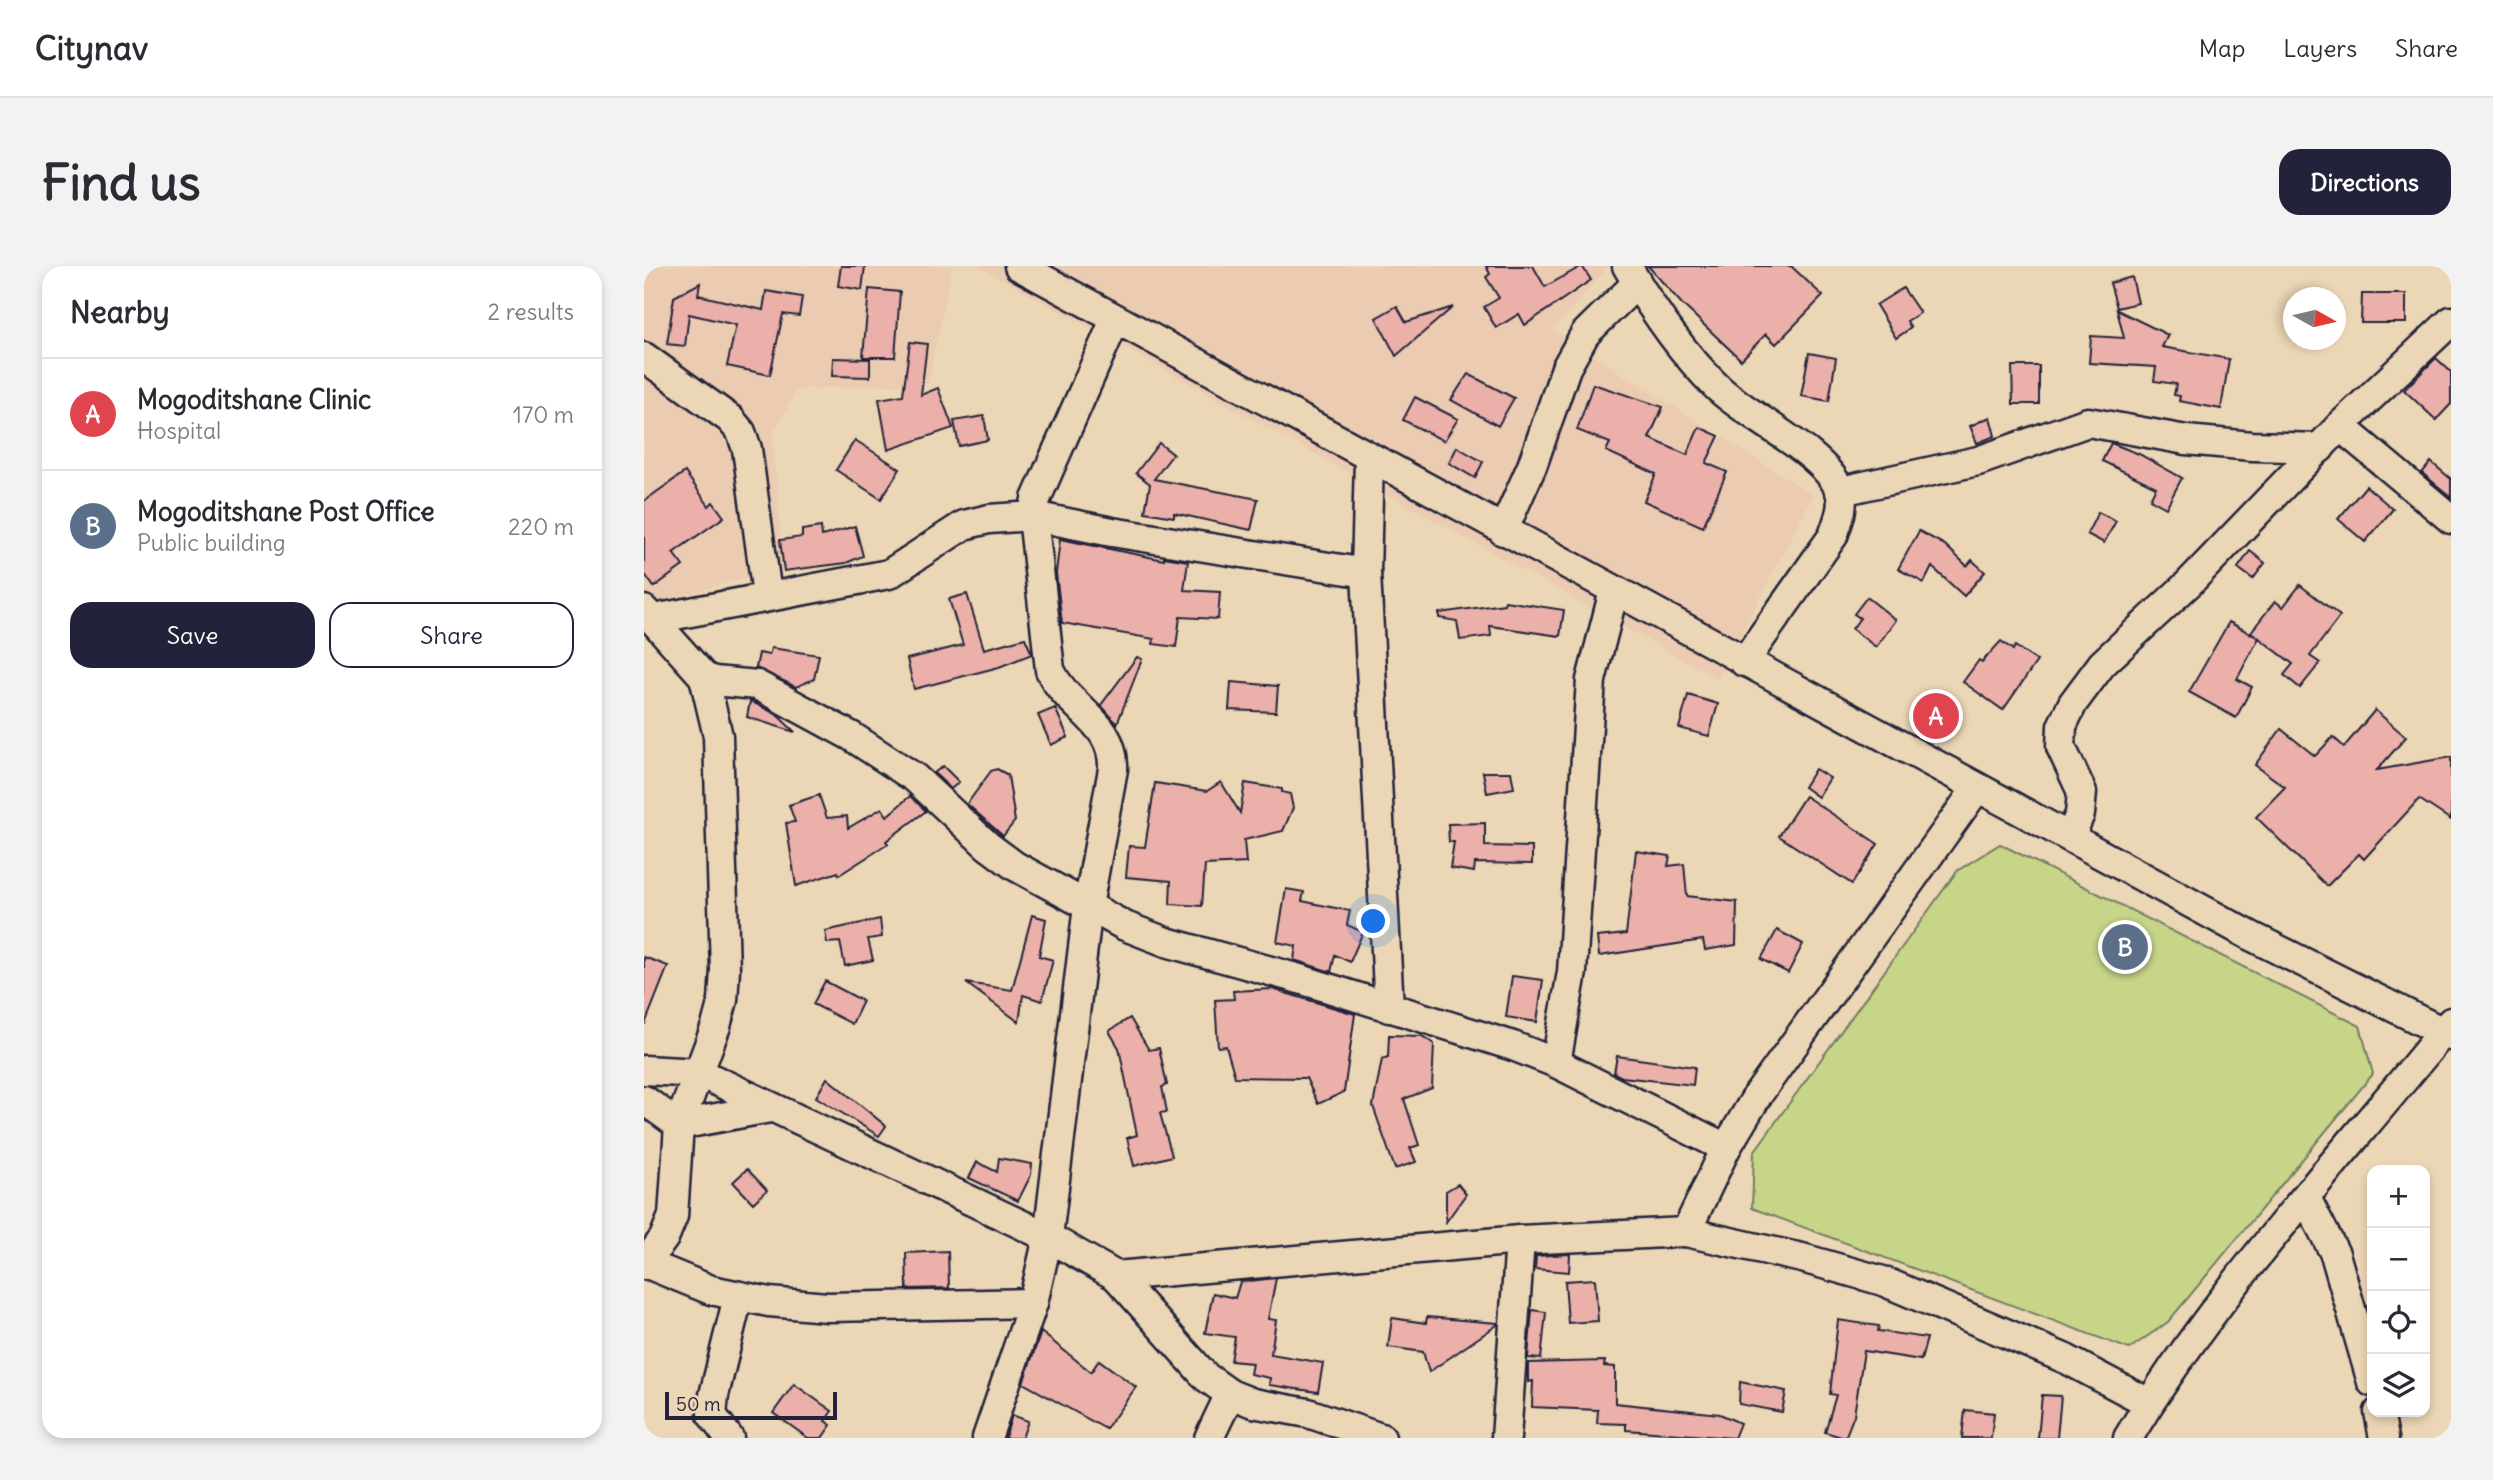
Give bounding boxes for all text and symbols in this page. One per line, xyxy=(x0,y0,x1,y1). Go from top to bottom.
text: Citynav xyxy=(35,27,148,69)
text: Map xyxy=(2199,33,2245,63)
text: Layers xyxy=(2283,33,2357,63)
text: Share xyxy=(2395,33,2458,63)
button: Directions xyxy=(2279,149,2451,215)
text: Find us xyxy=(42,152,200,213)
north arrow xyxy=(2283,287,2346,350)
text: Nearby xyxy=(70,293,170,331)
text: 2 results xyxy=(488,297,574,326)
text: Mogoditshane Clinic xyxy=(137,383,371,416)
text: A xyxy=(86,400,100,429)
text: 170 m xyxy=(513,400,574,429)
text: Hospital xyxy=(137,416,221,445)
text: Mogoditshane Post Office xyxy=(137,495,435,528)
text: B xyxy=(85,512,101,541)
text: 220 m xyxy=(508,512,574,541)
text: Public building xyxy=(137,528,286,557)
button: Save xyxy=(70,602,315,668)
button: Share xyxy=(329,602,574,668)
pin: A xyxy=(1913,690,1959,742)
your location xyxy=(1356,904,1390,938)
pin: B xyxy=(2102,921,2148,973)
map controls xyxy=(2367,1165,2430,1417)
button: + xyxy=(2367,1165,2430,1228)
button: − xyxy=(2367,1228,2430,1291)
button: locate xyxy=(2367,1291,2430,1354)
button: layers xyxy=(2367,1354,2430,1417)
scale bar xyxy=(665,1389,836,1421)
text: 50 m xyxy=(676,1392,721,1416)

